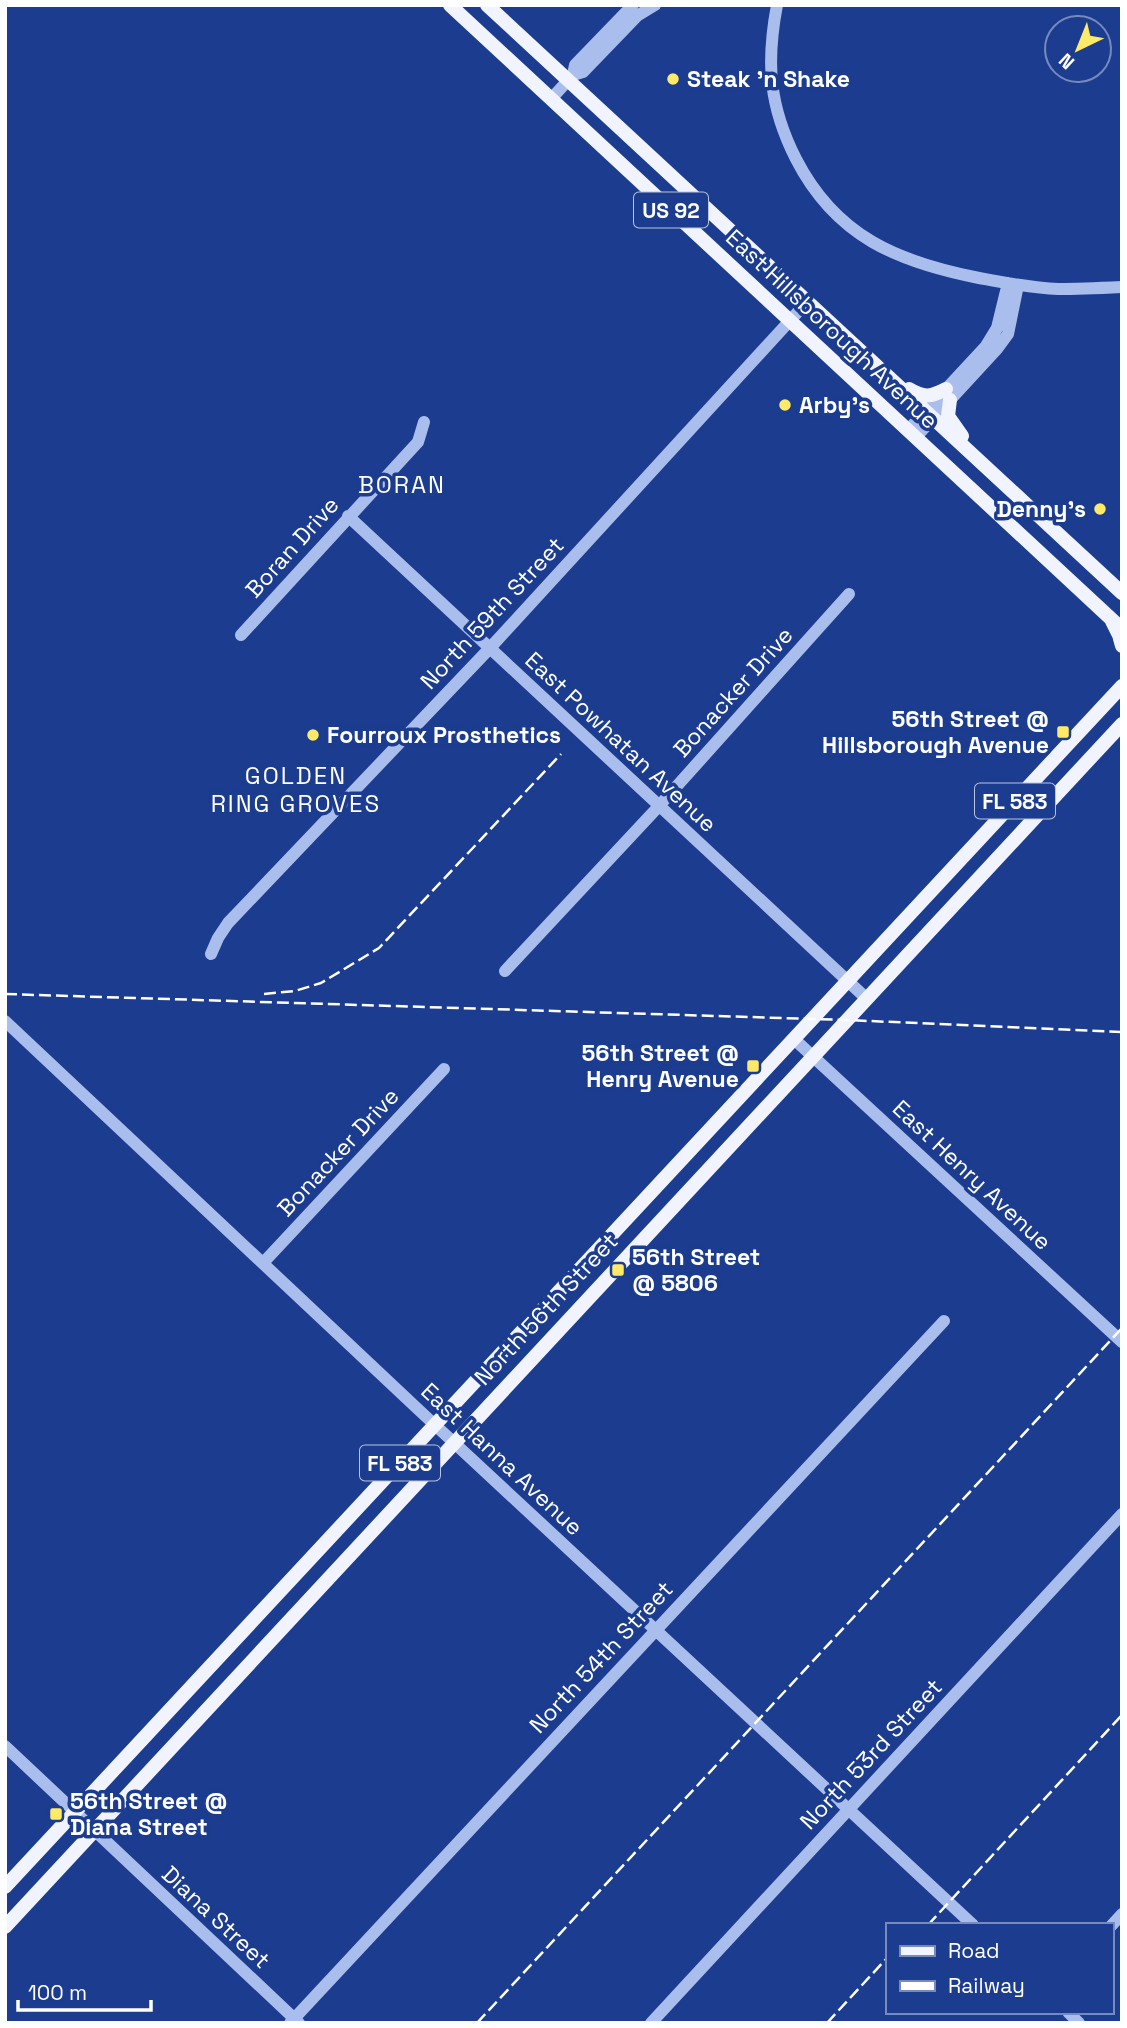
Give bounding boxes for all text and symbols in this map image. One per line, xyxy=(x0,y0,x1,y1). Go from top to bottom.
north arrow xyxy=(1043,14,1113,84)
text: N xyxy=(1054,48,1080,75)
place label: Steak 'n Shake xyxy=(687,64,850,94)
marker: Steak 'n Shake xyxy=(665,71,681,87)
road number: US 92 xyxy=(634,192,708,228)
street label: East Hillsborough Avenue xyxy=(719,223,945,435)
place label: Arby's xyxy=(799,390,870,420)
marker: Arby's xyxy=(777,397,793,413)
district label: BORAN xyxy=(358,469,446,500)
street label: Boran Drive xyxy=(239,490,345,604)
place label: Denny's xyxy=(997,494,1086,524)
marker: Denny's xyxy=(1092,501,1108,517)
street label: North 59th Street xyxy=(414,531,570,695)
street label: Bonacker Drive xyxy=(667,621,799,763)
street label: East Powhatan Avenue xyxy=(519,645,723,839)
place label: 56th Street @ Hillsborough Avenue xyxy=(822,704,1049,760)
place label: Fourroux Prosthetics xyxy=(327,720,561,750)
marker: 56th Street @ Hillsborough Avenue xyxy=(1055,724,1071,740)
marker: Fourroux Prosthetics xyxy=(305,727,321,743)
district label: GOLDEN RING GROVES xyxy=(211,760,381,819)
road number: FL 583 xyxy=(975,784,1055,818)
place label: 56th Street @ Henry Avenue xyxy=(582,1038,739,1094)
marker: 56th Street @ Henry Avenue xyxy=(745,1058,761,1074)
street label: Bonacker Drive xyxy=(271,1081,405,1223)
street label: East Henry Avenue xyxy=(886,1094,1058,1256)
street label: North 56th Street xyxy=(468,1227,624,1391)
place label: 56th Street @ 5806 xyxy=(632,1242,760,1298)
marker: 56th Street @ 5806 xyxy=(610,1262,626,1278)
street label: East Hanna Avenue xyxy=(415,1376,589,1542)
road number: FL 583 xyxy=(360,1446,440,1480)
street label: North 54th Street xyxy=(523,1574,679,1740)
street label: North 53rd Street xyxy=(793,1672,949,1836)
place label: 56th Street @ Diana Street xyxy=(70,1786,227,1842)
marker: 56th Street @ Diana Street xyxy=(48,1806,64,1822)
street label: Diana Street xyxy=(155,1859,277,1975)
legend xyxy=(886,1923,1113,2014)
text: Road xyxy=(948,1937,1000,1964)
scale bar xyxy=(18,1968,150,2012)
text: Railway xyxy=(948,1972,1025,1999)
text: 100 m xyxy=(28,1979,87,2006)

